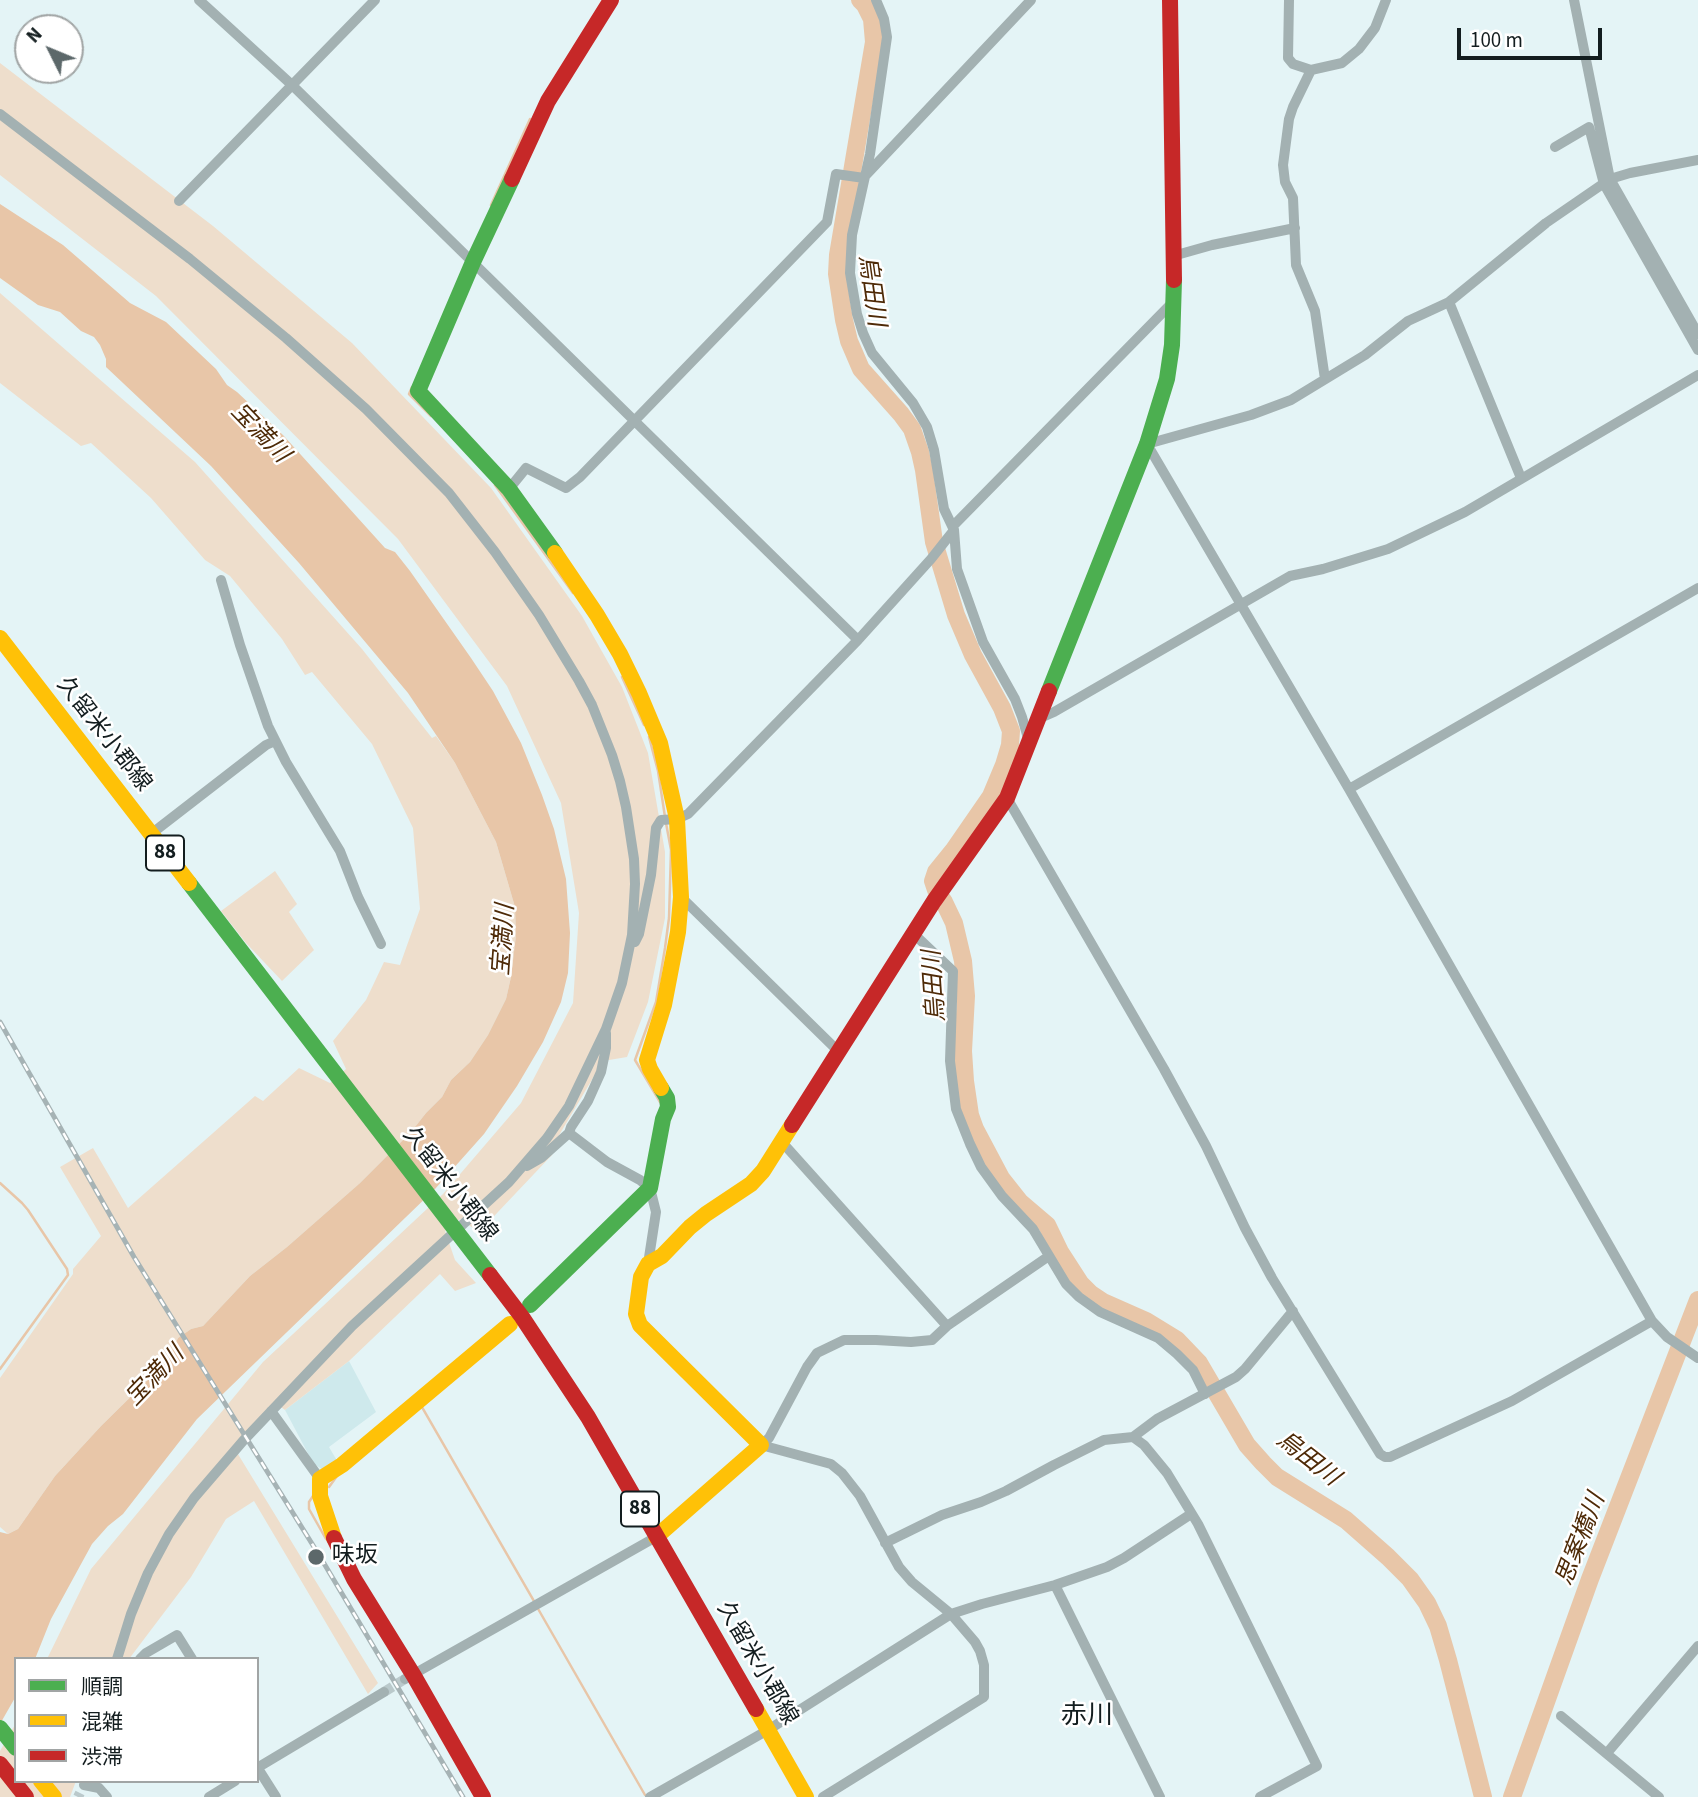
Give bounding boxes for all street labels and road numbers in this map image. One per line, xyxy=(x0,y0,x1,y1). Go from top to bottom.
street label: 久留米小郡線 xyxy=(50,672,156,798)
road number: 88 xyxy=(146,836,184,870)
street label: 久留米小郡線 xyxy=(396,1122,502,1248)
road number: 88 xyxy=(621,1492,659,1526)
street label: 久留米小郡線 xyxy=(710,1597,802,1731)

